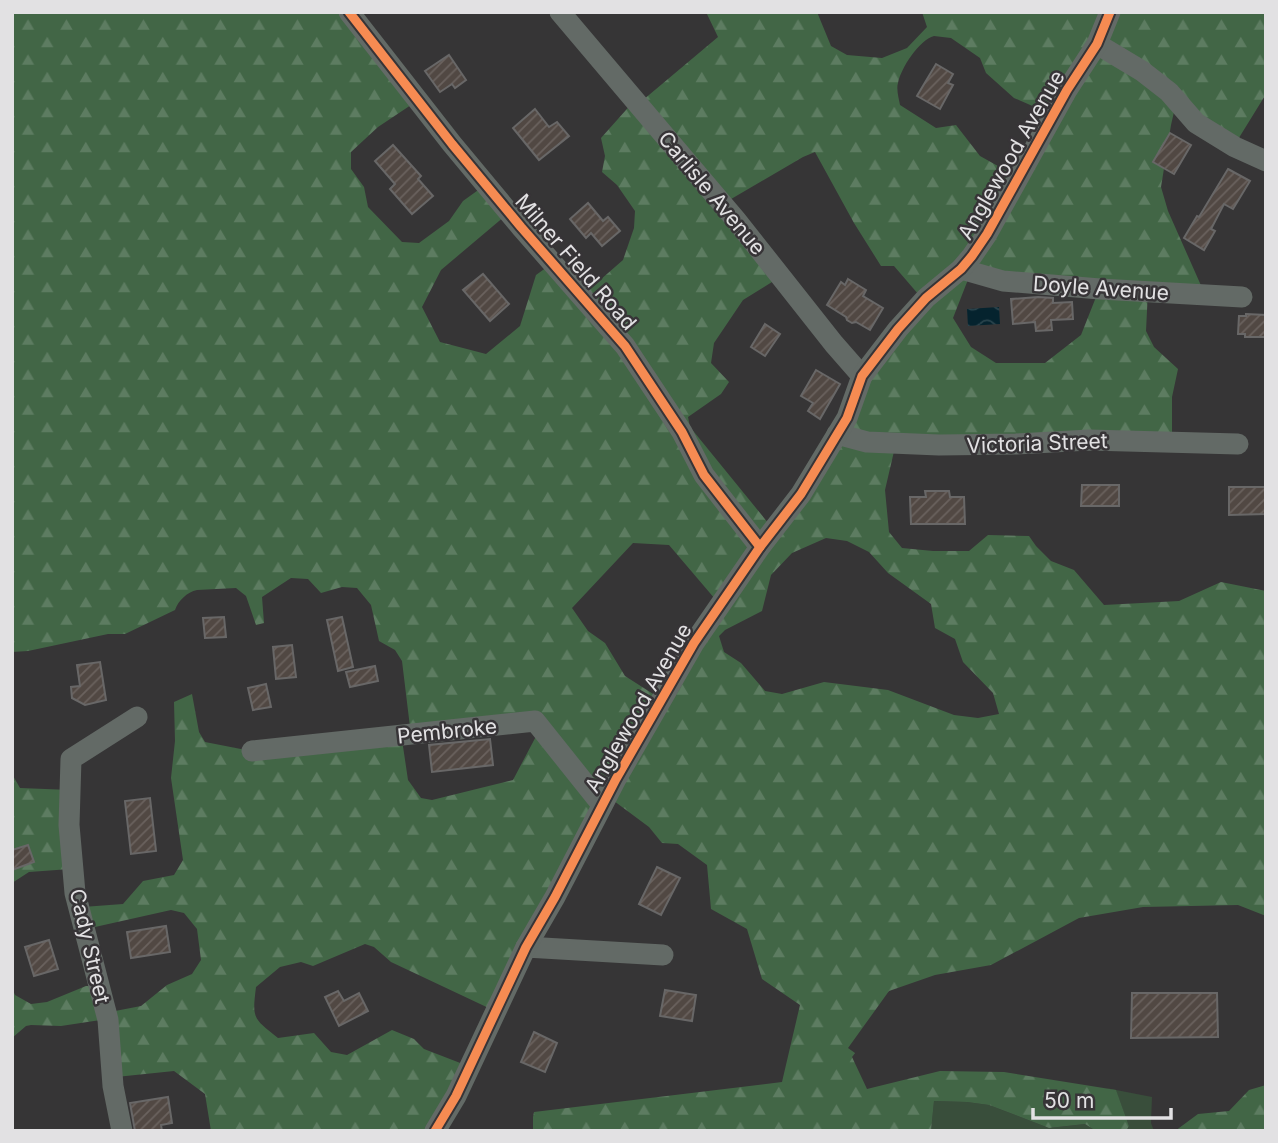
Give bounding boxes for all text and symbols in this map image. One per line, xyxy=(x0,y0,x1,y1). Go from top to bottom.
street label: Anglewood Avenue xyxy=(952,66,1070,244)
street label: Carlisle Avenue xyxy=(653,126,771,260)
street label: Milner Field Road xyxy=(510,189,642,335)
street label: Doyle Avenue xyxy=(1032,271,1170,305)
street label: Victoria Street xyxy=(966,428,1108,458)
street label: Anglewood Avenue xyxy=(579,619,697,797)
street label: Pembroke xyxy=(396,713,498,749)
street label: Cady Street xyxy=(65,886,115,1006)
scale bar xyxy=(1033,1076,1171,1120)
text: 50 m xyxy=(1044,1088,1094,1113)

